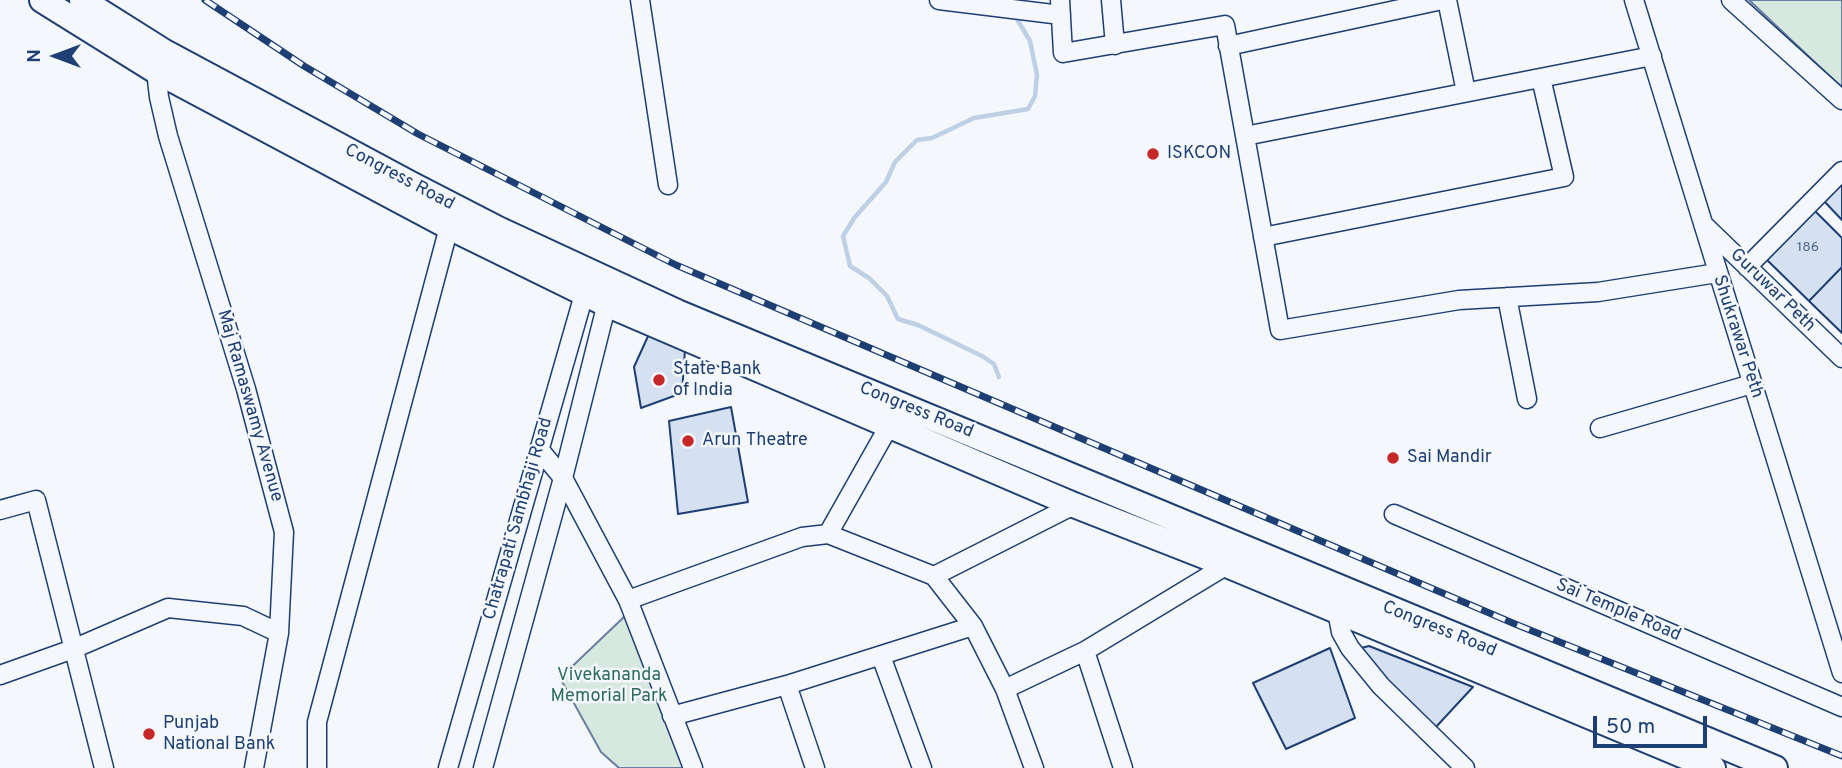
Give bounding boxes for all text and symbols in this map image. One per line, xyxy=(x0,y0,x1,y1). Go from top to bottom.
north arrow xyxy=(21,21,91,91)
text: N xyxy=(23,49,47,63)
street label: Congress Road xyxy=(340,140,458,216)
place label: ISKCON xyxy=(1167,143,1231,165)
marker: ISKCON xyxy=(1145,146,1161,162)
house number: 186 xyxy=(1797,240,1819,256)
street label: Guruwar Peth xyxy=(1725,245,1819,337)
street label: Shukrawar Peth xyxy=(1707,273,1767,401)
street label: Maj Ramaswamy Avenue xyxy=(211,307,287,505)
place label: State Bank of India xyxy=(673,359,761,402)
marker: State Bank of India xyxy=(651,372,667,388)
street label: Congress Road xyxy=(856,378,976,444)
street label: Chatrapati Sambhaji Road xyxy=(480,415,558,623)
place label: Arun Theatre xyxy=(702,430,808,452)
marker: Arun Theatre xyxy=(680,433,696,449)
place label: Sai Mandir xyxy=(1407,447,1492,469)
marker: Sai Mandir xyxy=(1385,450,1401,466)
street label: Sai Temple Road xyxy=(1552,575,1684,647)
street label: Congress Road xyxy=(1379,597,1499,663)
park label: Vivekananda Memorial Park xyxy=(551,665,667,708)
scale bar xyxy=(1597,702,1711,746)
place label: Punjab National Bank xyxy=(163,713,275,756)
text: 50 m xyxy=(1606,714,1655,741)
marker: Punjab National Bank xyxy=(141,726,157,742)

